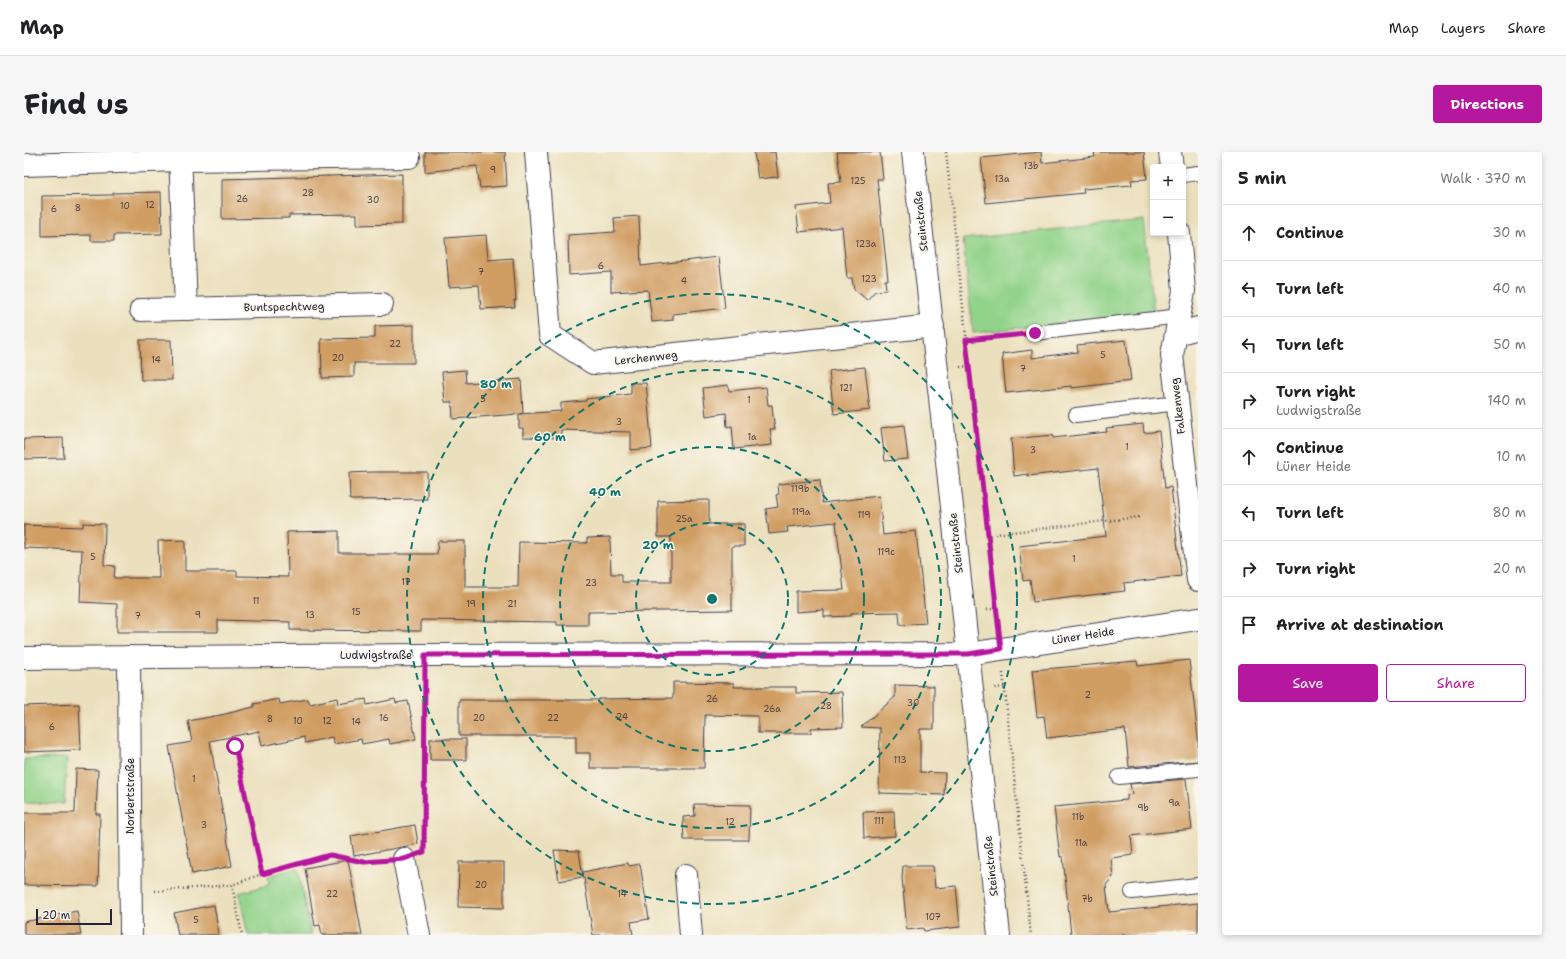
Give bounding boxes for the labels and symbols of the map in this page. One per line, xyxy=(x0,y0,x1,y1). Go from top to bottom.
house number: 13b xyxy=(1024,160,1038,172)
house number: 9 xyxy=(490,164,496,176)
house number: 13a xyxy=(994,173,1010,185)
house number: 125 xyxy=(851,175,865,187)
house number: 28 xyxy=(302,187,314,199)
street label: Steinstraße xyxy=(910,190,932,252)
house number: 26 xyxy=(236,193,248,205)
house number: 30 xyxy=(367,194,379,206)
house number: 12 xyxy=(145,199,155,211)
house number: 10 xyxy=(120,200,130,212)
house number: 8 xyxy=(75,202,81,214)
house number: 6 xyxy=(51,203,57,215)
house number: 123a xyxy=(856,238,877,250)
house number: 6 xyxy=(598,260,604,272)
house number: 7 xyxy=(478,266,484,278)
house number: 123 xyxy=(861,273,877,285)
house number: 4 xyxy=(681,275,687,287)
street label: Buntspechtweg xyxy=(243,299,325,315)
route end xyxy=(1026,324,1044,342)
house number: 22 xyxy=(389,338,401,350)
street label: Lerchenweg xyxy=(614,347,679,369)
house number: 5 xyxy=(1100,349,1106,361)
house number: 20 xyxy=(332,352,344,364)
house number: 14 xyxy=(151,354,161,366)
house number: 7 xyxy=(1020,363,1026,375)
text: 80 m xyxy=(480,376,512,392)
street label: Falkenweg xyxy=(1167,377,1189,435)
house number: 121 xyxy=(840,382,852,394)
house number: 5 xyxy=(480,393,486,405)
house number: 1 xyxy=(747,394,751,406)
house number: 3 xyxy=(616,416,622,428)
text: 60 m xyxy=(534,429,566,445)
house number: 1a xyxy=(747,431,757,443)
house number: 1 xyxy=(1125,441,1129,453)
house number: 3 xyxy=(1030,444,1036,456)
house number: 119b xyxy=(791,483,809,495)
text: 40 m xyxy=(589,484,621,500)
house number: 119a xyxy=(792,506,811,518)
house number: 119 xyxy=(857,509,871,521)
street label: Steinstraße xyxy=(945,512,967,574)
house number: 25a xyxy=(675,513,693,525)
text: 20 m xyxy=(642,537,674,553)
house number: 119c xyxy=(877,546,895,558)
house number: 5 xyxy=(90,551,96,563)
house number: 1 xyxy=(1072,553,1076,565)
house number: 17 xyxy=(401,576,411,588)
house number: 23 xyxy=(585,577,597,589)
centre of rings xyxy=(705,592,719,606)
house number: 11 xyxy=(252,595,260,607)
house number: 19 xyxy=(466,598,476,610)
house number: 21 xyxy=(507,598,517,610)
house number: 15 xyxy=(351,606,361,618)
house number: 9 xyxy=(195,609,201,621)
house number: 13 xyxy=(305,609,315,621)
house number: 7 xyxy=(135,610,141,622)
street label: Lüner Heide xyxy=(1050,624,1116,648)
street label: Ludwigstraße xyxy=(340,648,412,663)
house number: 2 xyxy=(1085,689,1091,701)
house number: 26 xyxy=(706,693,718,705)
house number: 30 xyxy=(907,697,919,709)
house number: 28 xyxy=(820,700,832,712)
house number: 26a xyxy=(763,703,781,715)
house number: 24 xyxy=(616,711,628,723)
house number: 16 xyxy=(379,712,389,724)
house number: 20 xyxy=(473,712,485,724)
house number: 22 xyxy=(547,712,559,724)
house number: 8 xyxy=(267,713,273,725)
house number: 10 xyxy=(293,715,303,727)
house number: 12 xyxy=(322,715,332,727)
house number: 14 xyxy=(351,716,361,728)
house number: 6 xyxy=(49,721,55,733)
route start xyxy=(226,737,244,755)
house number: 113 xyxy=(893,754,907,766)
street label: Norbertstraße xyxy=(123,758,138,834)
house number: 1 xyxy=(192,773,196,785)
house number: 9a xyxy=(1168,797,1180,809)
house number: 9b xyxy=(1137,802,1149,814)
house number: 11b xyxy=(1072,811,1084,823)
house number: 111 xyxy=(874,815,884,827)
house number: 12 xyxy=(725,816,735,828)
house number: 3 xyxy=(201,819,207,831)
street label: Steinstraße xyxy=(980,835,1002,897)
house number: 11a xyxy=(1075,837,1088,849)
house number: 20 xyxy=(475,879,487,891)
house number: 22 xyxy=(326,888,338,900)
house number: 14 xyxy=(617,888,627,900)
house number: 7b xyxy=(1081,893,1093,905)
scale bar xyxy=(36,907,112,926)
house number: 107 xyxy=(925,911,941,923)
house number: 5 xyxy=(193,914,199,926)

